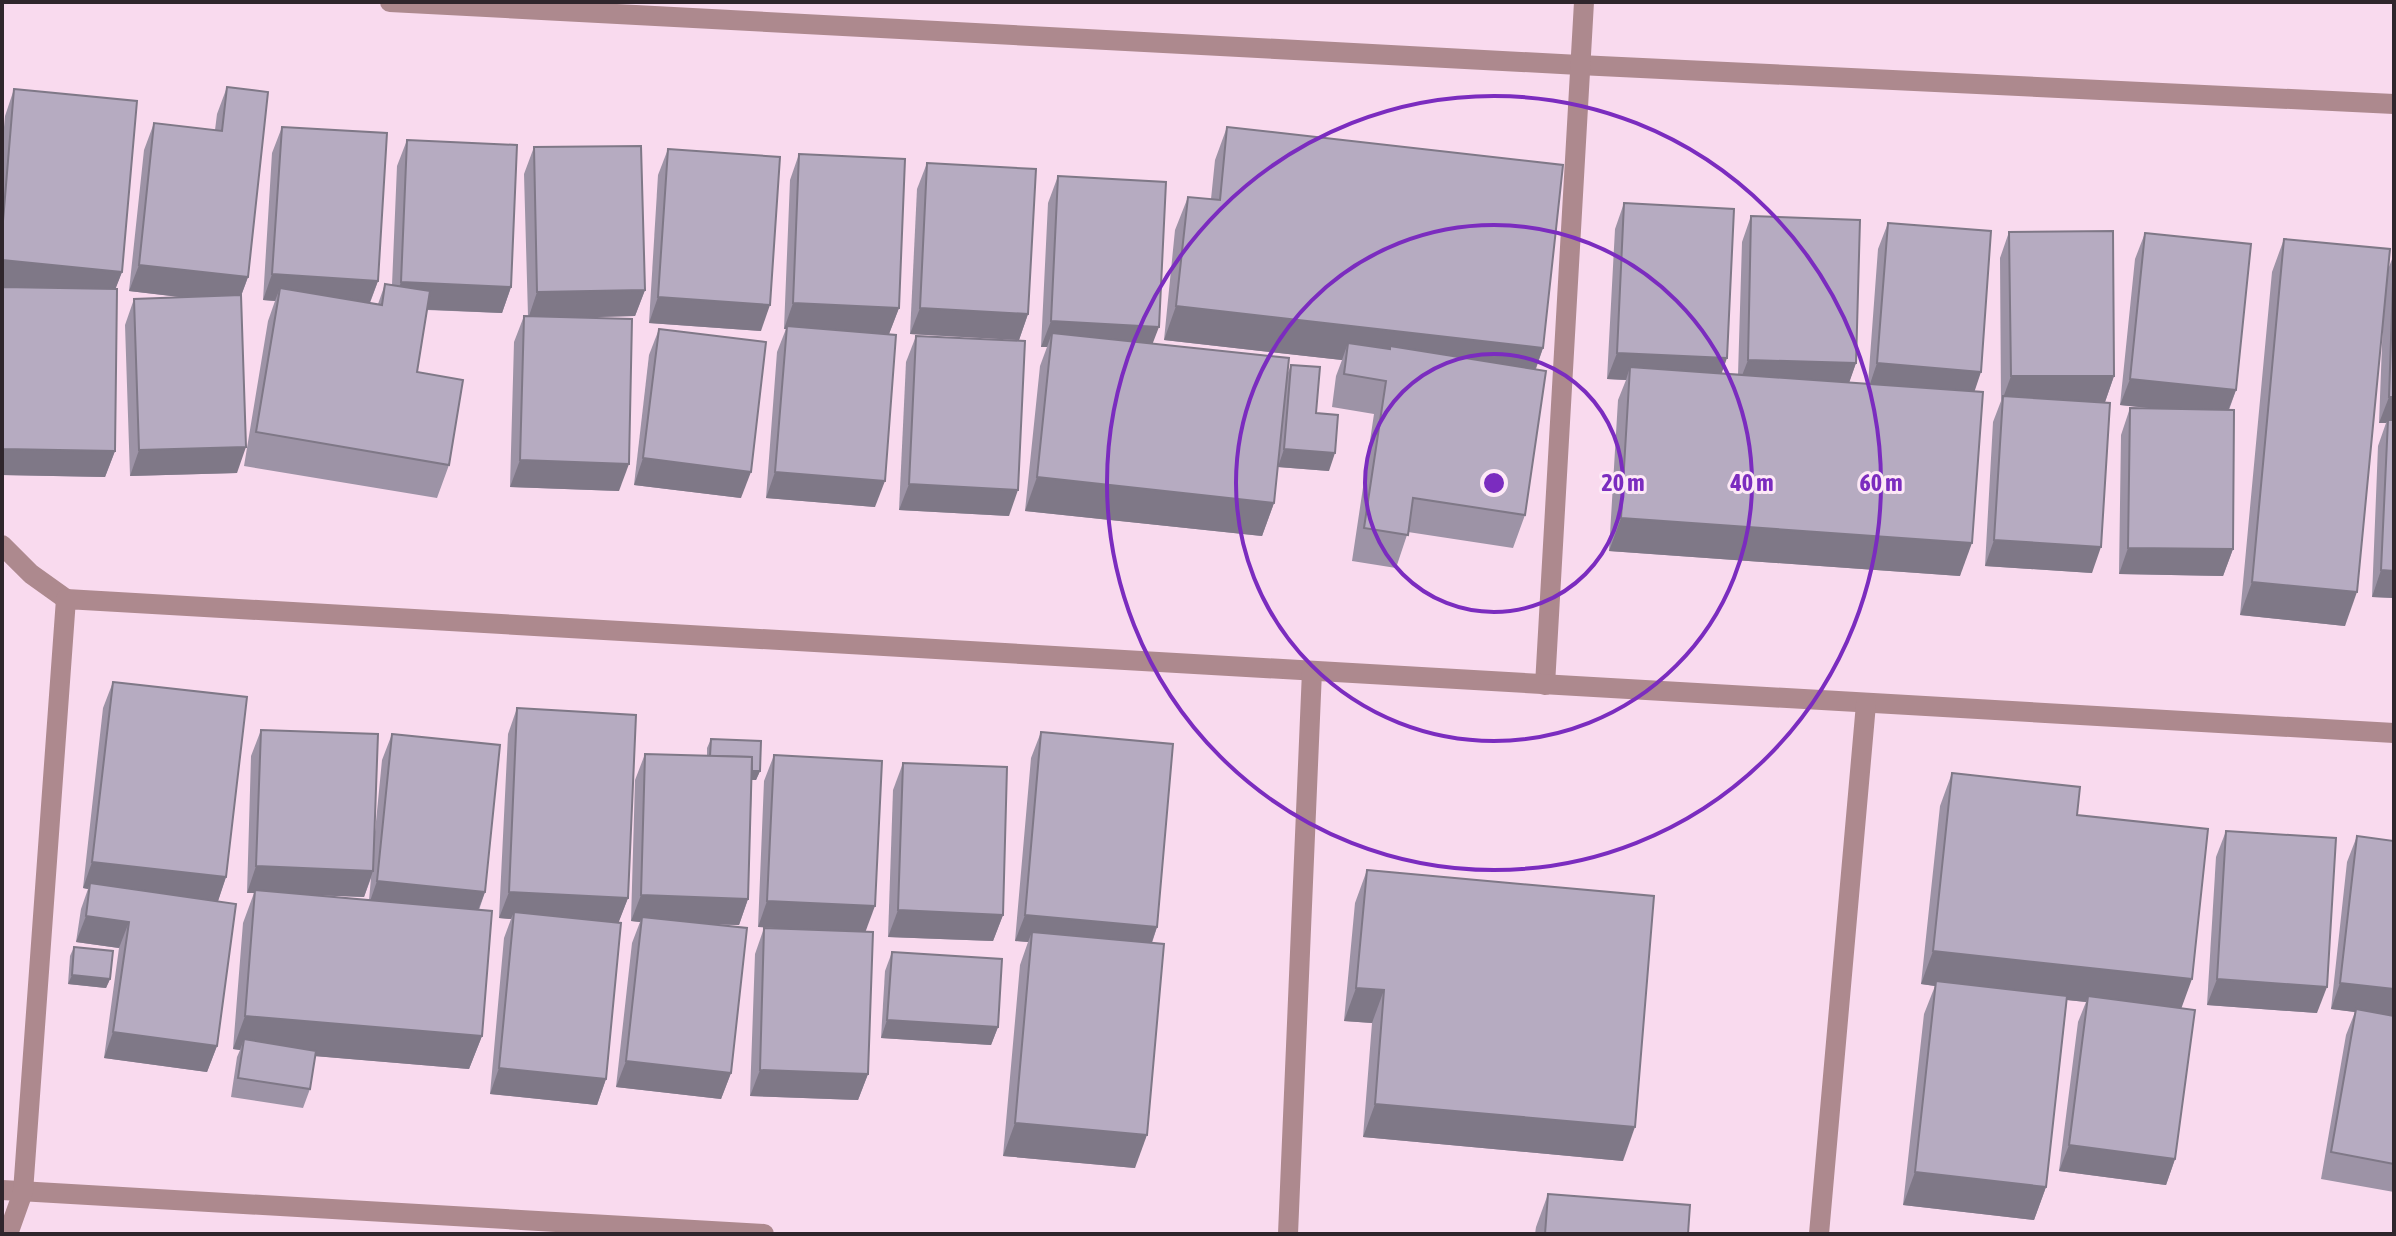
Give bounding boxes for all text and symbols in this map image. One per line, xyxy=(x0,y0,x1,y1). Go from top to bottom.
centre of rings xyxy=(1480,469,1508,497)
text: 20 m xyxy=(1601,469,1645,496)
text: 40 m xyxy=(1729,469,1774,496)
text: 60 m xyxy=(1859,469,1903,496)

